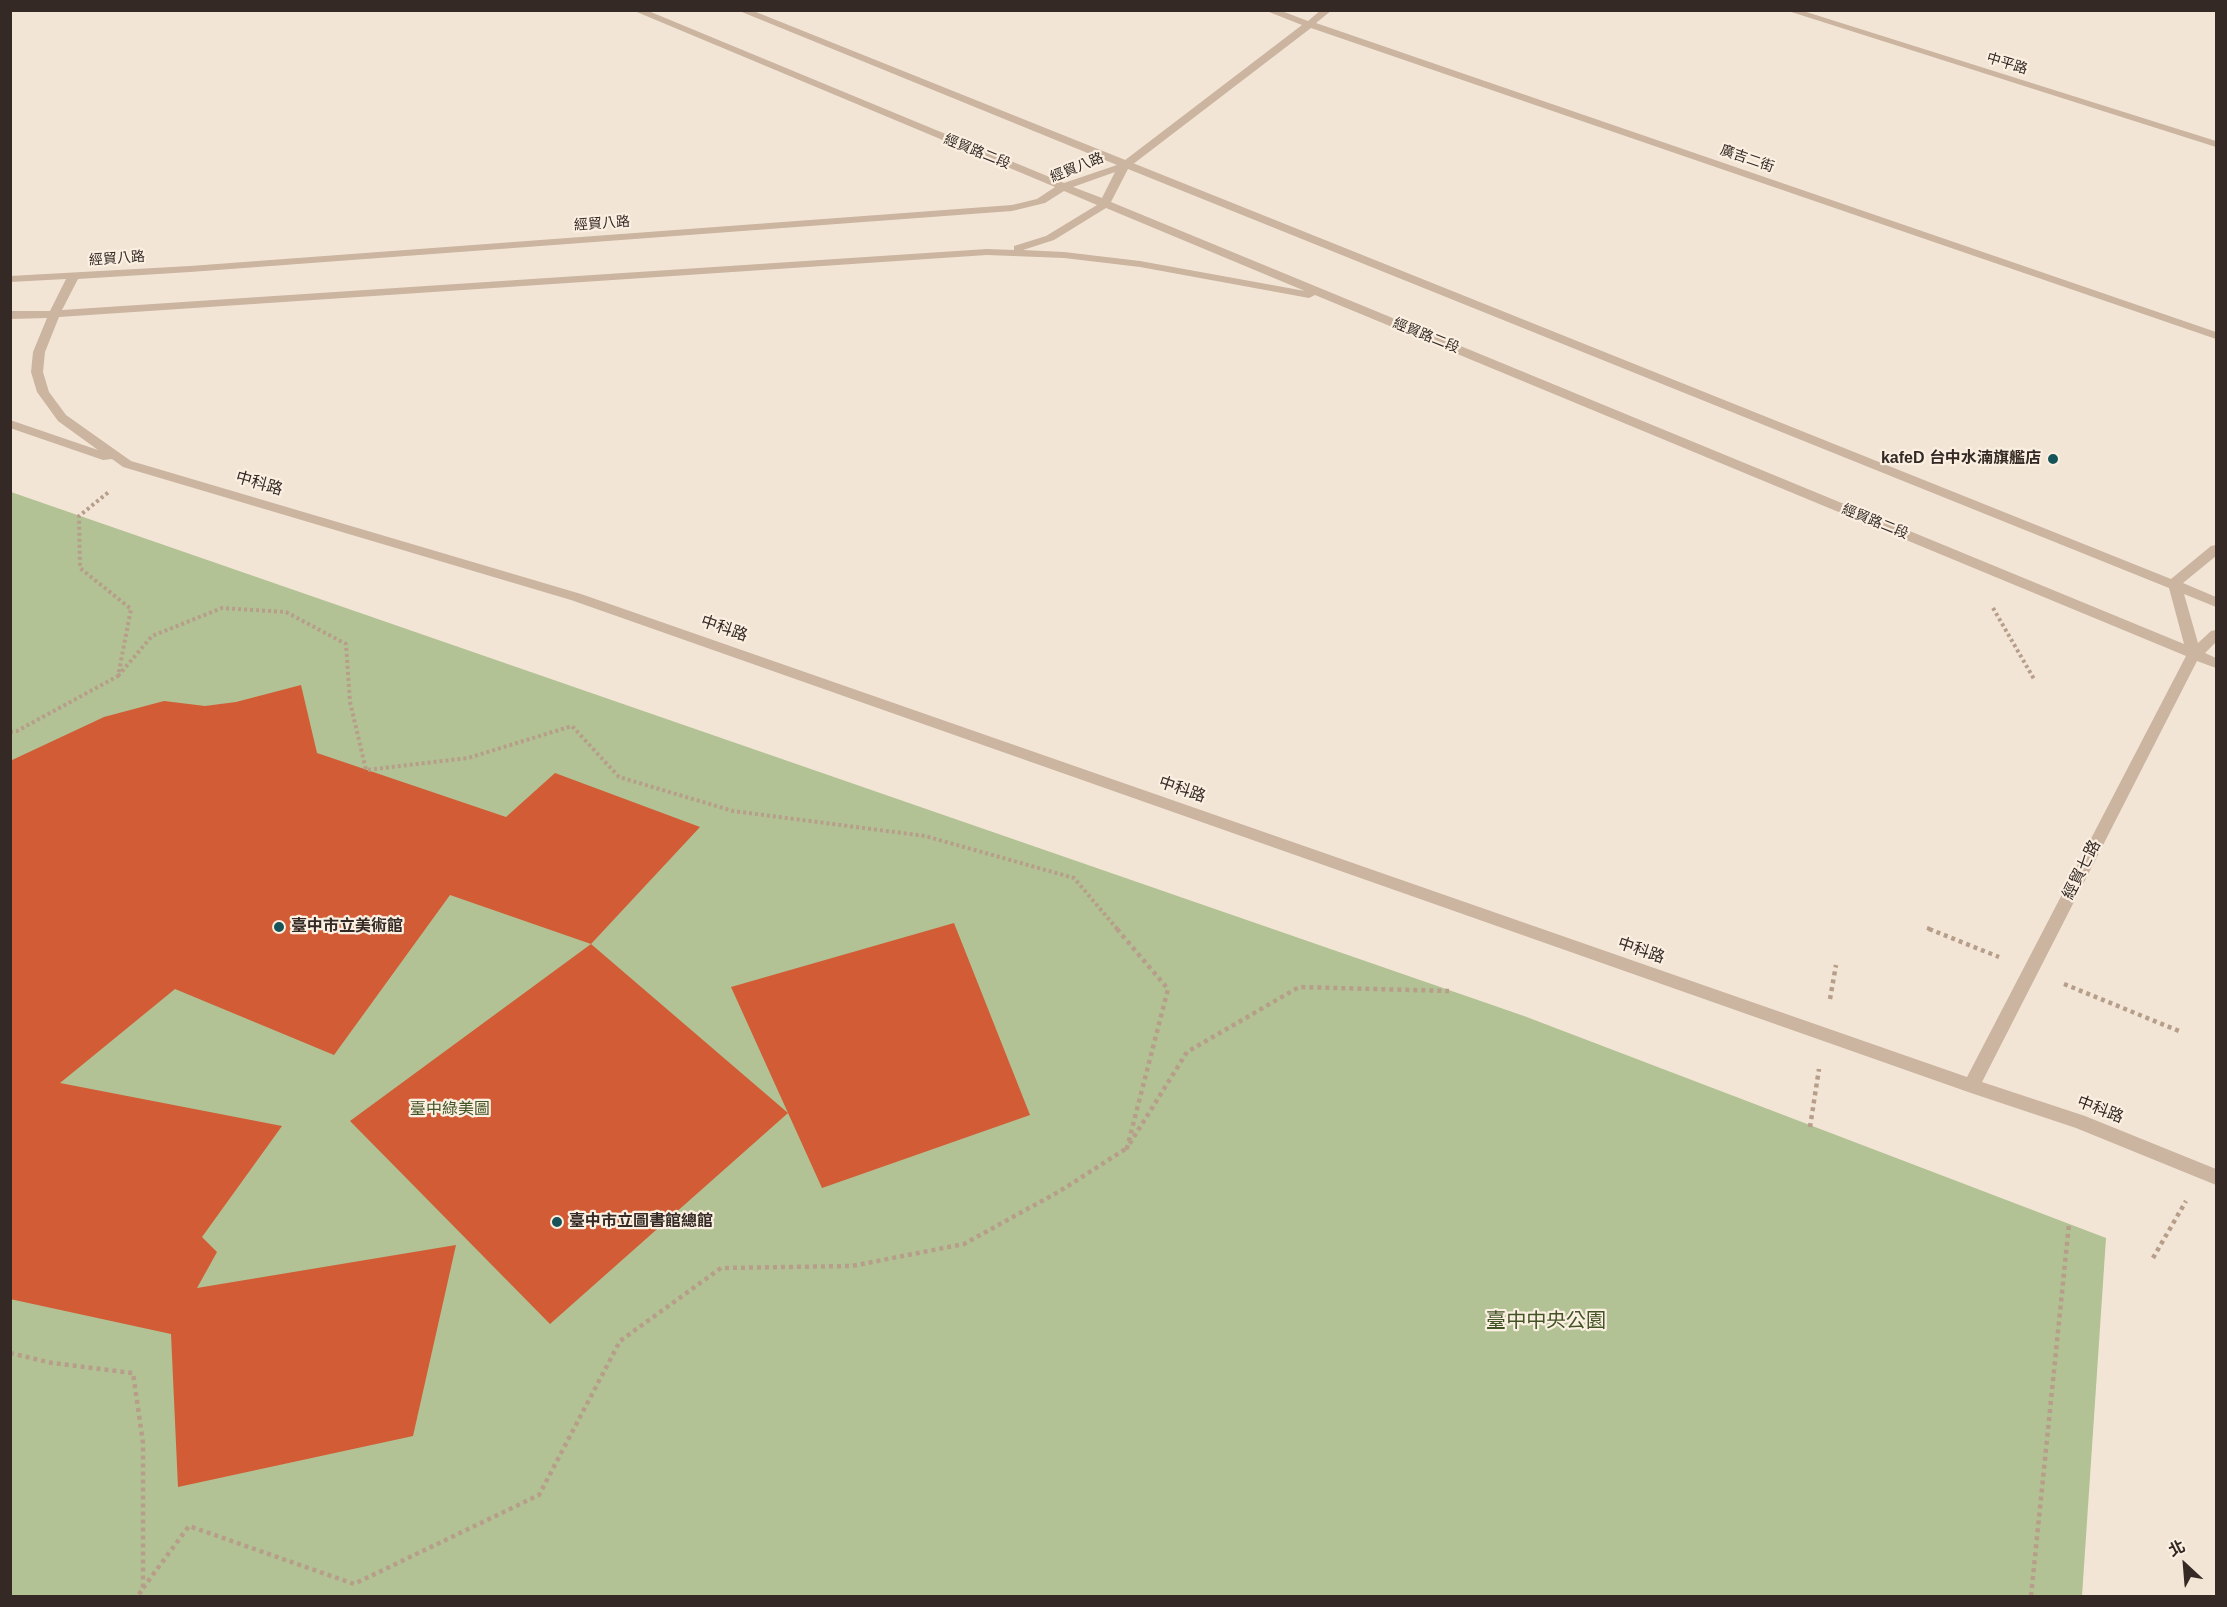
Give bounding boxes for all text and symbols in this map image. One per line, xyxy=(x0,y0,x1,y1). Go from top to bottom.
street label: 中平路 xyxy=(1984,50,2030,78)
street label: 經貿路二段 xyxy=(941,131,1013,173)
street label: 廣吉二街 xyxy=(1718,142,1776,176)
street label: 經貿八路 xyxy=(1048,150,1106,186)
street label: 經貿八路 xyxy=(573,214,631,234)
street label: 經貿八路 xyxy=(88,249,146,269)
street label: 經貿路二段 xyxy=(1390,315,1462,357)
place label: kafeD 台中水湳旗艦店 xyxy=(1881,449,2041,469)
marker: kafeD 台中水湳旗艦店 xyxy=(2046,452,2060,466)
street label: 中科路 xyxy=(233,468,285,500)
street label: 經貿路二段 xyxy=(1839,501,1911,543)
street label: 中科路 xyxy=(698,612,750,646)
street label: 中科路 xyxy=(1156,773,1208,807)
street label: 經貿七路 xyxy=(2059,837,2105,903)
place label: 臺中市立美術館 xyxy=(291,917,403,937)
marker: 臺中市立美術館 xyxy=(272,920,286,934)
street label: 中科路 xyxy=(1615,934,1667,968)
street label: 中科路 xyxy=(2074,1092,2126,1128)
park label: 臺中綠美圖 xyxy=(410,1100,490,1120)
place label: 臺中市立圖書館總館 xyxy=(569,1212,713,1232)
marker: 臺中市立圖書館總館 xyxy=(550,1215,564,1229)
park label: 臺中中央公園 xyxy=(1486,1309,1606,1333)
north arrow xyxy=(2155,1535,2215,1595)
text: 北 xyxy=(2166,1537,2188,1560)

